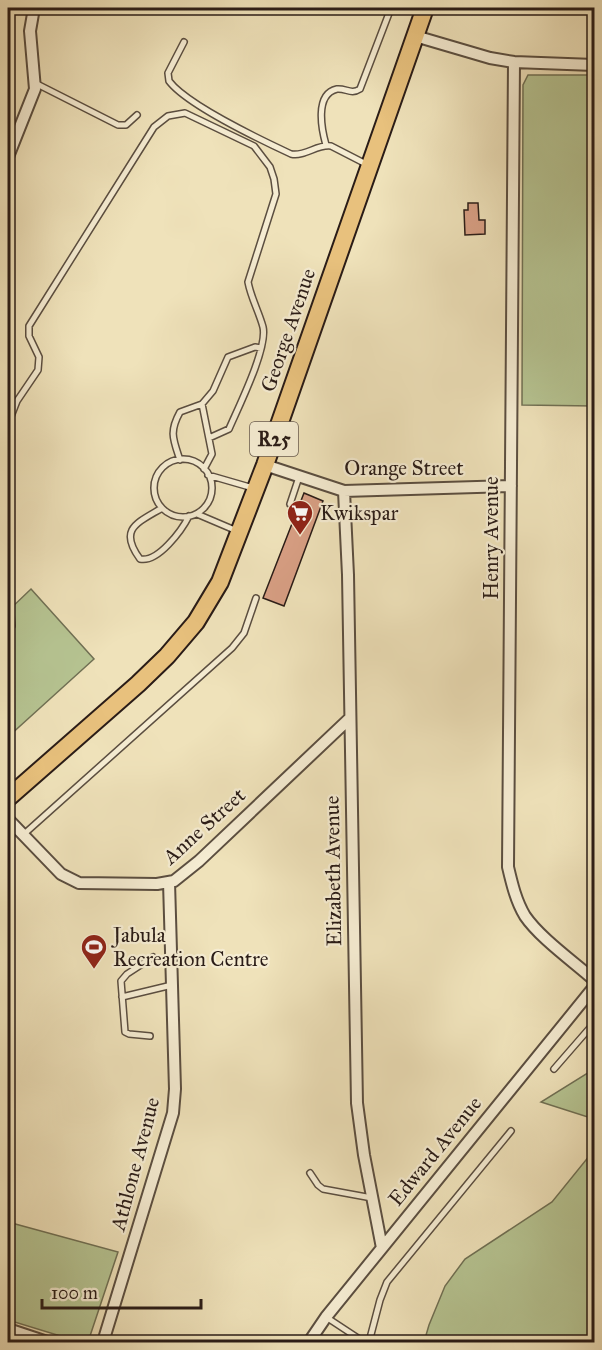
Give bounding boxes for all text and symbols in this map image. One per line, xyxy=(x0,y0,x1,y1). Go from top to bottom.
street label: George Avenue xyxy=(255,265,321,395)
road number: R25 xyxy=(250,422,298,456)
street label: Orange Street xyxy=(344,455,464,481)
street label: Henry Avenue xyxy=(478,476,504,600)
supermarket icon: Kwikspar xyxy=(285,498,315,536)
place label: Kwikspar xyxy=(320,500,398,526)
street label: Anne Street xyxy=(157,782,251,871)
street label: Elizabeth Avenue xyxy=(319,795,347,947)
place label: Jabula Recreation Centre xyxy=(111,922,269,972)
sports icon: Jabula Recreation Centre xyxy=(79,932,109,970)
street label: Edward Avenue xyxy=(383,1091,487,1211)
street label: Athlone Avenue xyxy=(104,1094,165,1235)
scale bar xyxy=(42,1272,201,1310)
text: 100 m xyxy=(51,1282,98,1304)

